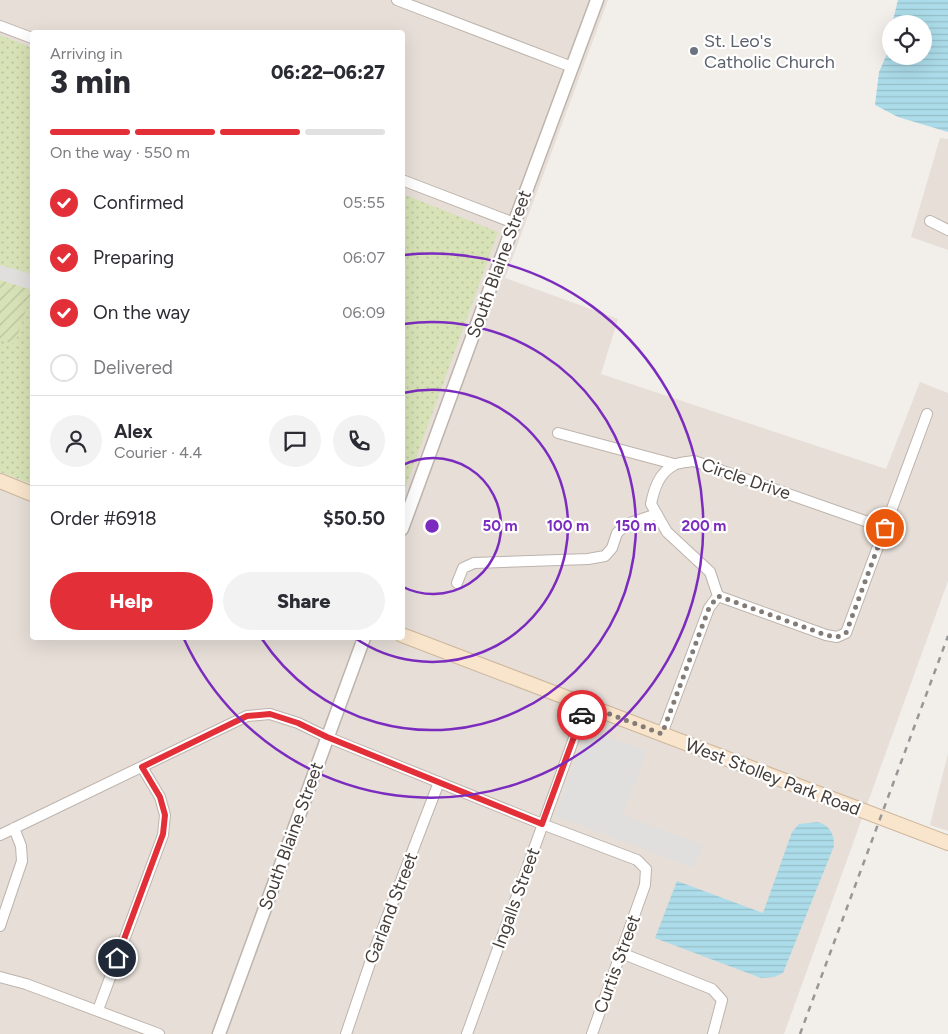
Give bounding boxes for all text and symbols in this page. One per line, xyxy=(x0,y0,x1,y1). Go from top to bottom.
map controls xyxy=(882,15,932,65)
button: locate xyxy=(882,15,932,65)
place label: St. Leo's Catholic Church xyxy=(704,30,835,73)
text: Arriving in xyxy=(50,44,122,63)
marker: St. Leo's Catholic Church xyxy=(688,45,700,57)
text: 06:22–06:27 xyxy=(271,61,385,84)
text: 3 min xyxy=(50,63,131,101)
text: On the way · 550 m xyxy=(50,143,190,162)
street label: South Blaine Street xyxy=(462,187,536,341)
icon: check xyxy=(50,189,78,217)
text: Confirmed xyxy=(93,191,184,214)
text: 05:55 xyxy=(343,193,385,212)
icon: check xyxy=(50,244,78,272)
text: Preparing xyxy=(93,246,174,269)
text: 06:07 xyxy=(343,248,385,267)
icon: check xyxy=(50,299,78,327)
text: On the way xyxy=(93,301,190,324)
text: 06:09 xyxy=(342,303,385,322)
text: Delivered xyxy=(93,356,173,379)
button: person xyxy=(50,415,102,467)
button: chat xyxy=(269,415,321,467)
button: phone xyxy=(333,415,385,467)
text: Alex xyxy=(114,420,153,443)
text: Courier · 4.4 xyxy=(114,443,202,462)
street label: Circle Drive xyxy=(699,453,794,505)
text: Order #6918 xyxy=(50,507,157,530)
text: $50.50 xyxy=(323,507,385,530)
pin xyxy=(864,507,906,549)
icon: bag xyxy=(871,514,899,542)
centre of rings xyxy=(423,517,441,535)
text: 50 m xyxy=(482,517,518,535)
text: 100 m xyxy=(547,517,589,535)
text: 150 m xyxy=(615,517,657,535)
text: 200 m xyxy=(682,517,726,535)
button: Help xyxy=(50,572,213,630)
button: Share xyxy=(223,572,385,630)
courier xyxy=(557,690,607,740)
icon: car xyxy=(568,701,596,729)
street label: West Stolley Park Road xyxy=(682,733,864,821)
street label: South Blaine Street xyxy=(254,759,328,913)
street label: Ingalls Street xyxy=(488,844,544,951)
street label: Garland Street xyxy=(360,849,422,967)
street label: Curtis Street xyxy=(589,912,645,1016)
pin xyxy=(96,937,138,979)
icon: home xyxy=(103,944,131,972)

